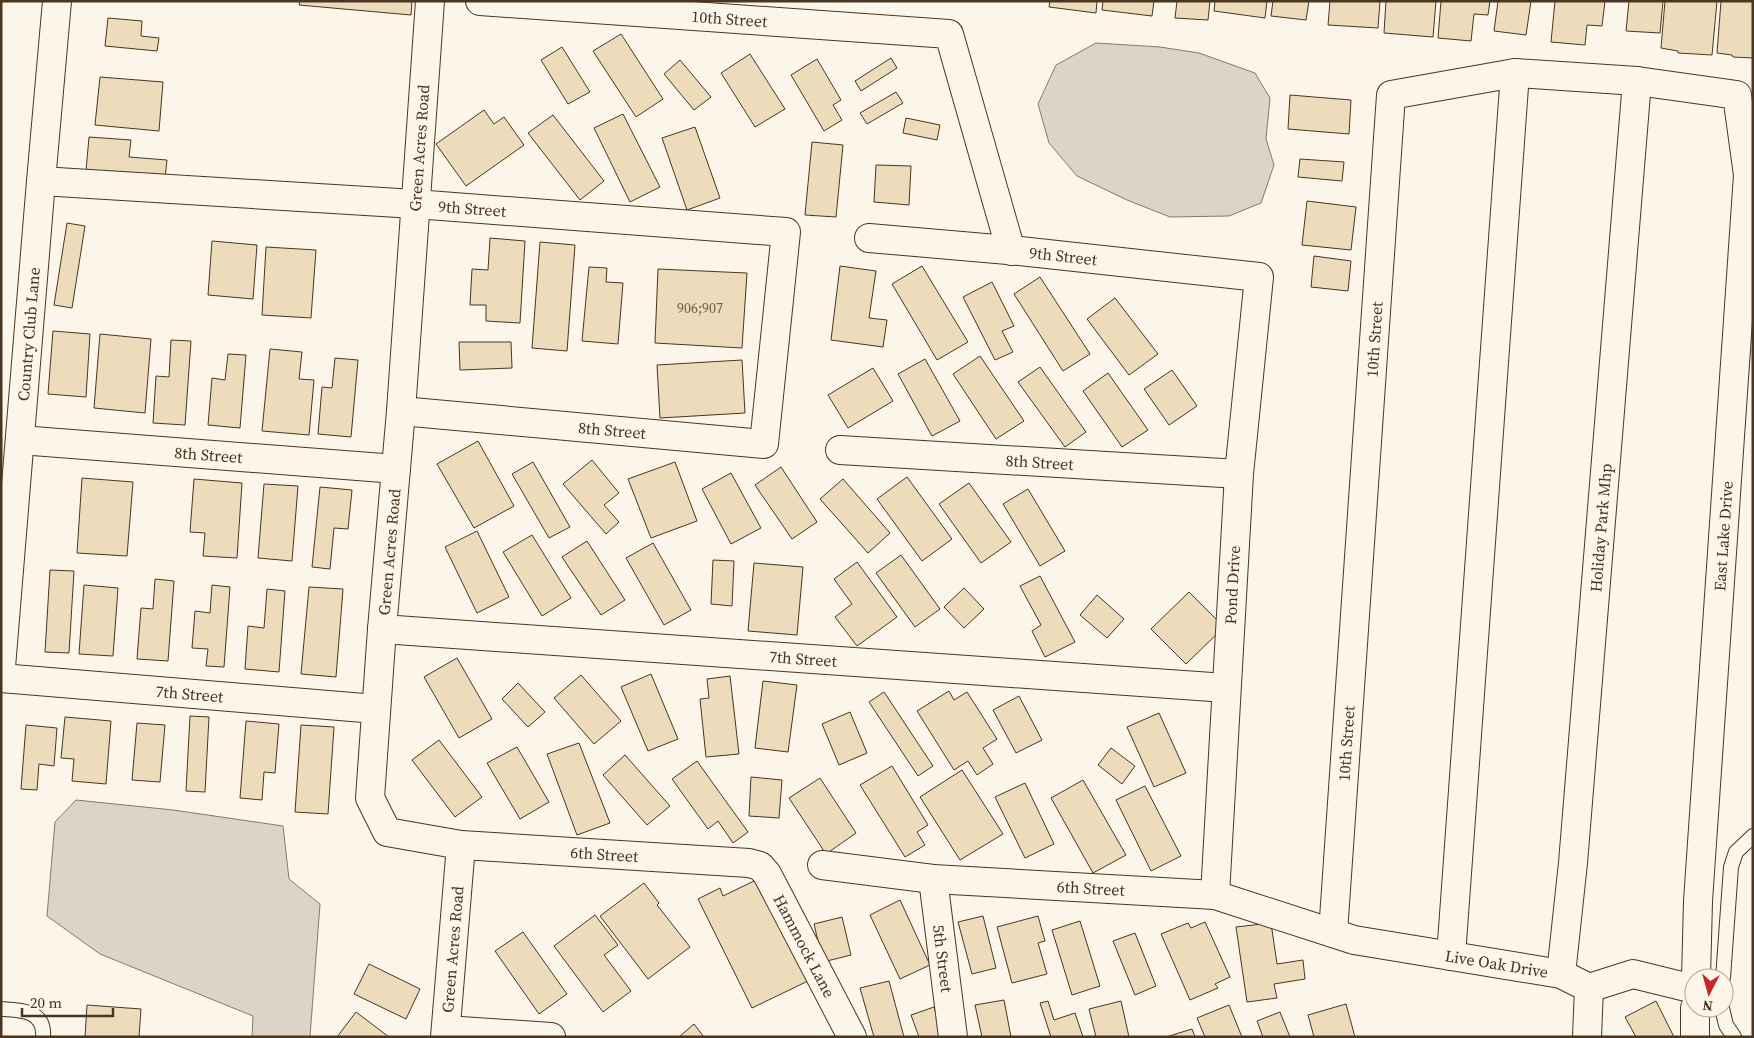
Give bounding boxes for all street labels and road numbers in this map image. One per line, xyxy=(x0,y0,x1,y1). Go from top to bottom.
street label: 10th Street xyxy=(691,5,769,32)
street label: Green Acres Road xyxy=(404,84,434,212)
street label: 9th Street xyxy=(437,195,508,222)
street label: 9th Street xyxy=(1028,241,1099,270)
street label: Country Club Lane xyxy=(12,266,45,402)
street label: 10th Street xyxy=(1360,300,1388,378)
street label: 8th Street xyxy=(577,416,648,444)
street label: 8th Street xyxy=(174,441,244,468)
street label: 8th Street xyxy=(1005,449,1075,475)
street label: Holiday Park Mhp xyxy=(1584,463,1617,593)
street label: East Lake Drive xyxy=(1708,480,1738,592)
street label: Green Acres Road xyxy=(373,488,405,616)
street label: Pond Drive xyxy=(1219,545,1245,625)
street label: 7th Street xyxy=(768,645,838,672)
street label: 7th Street xyxy=(155,680,225,707)
street label: 10th Street xyxy=(1333,704,1360,782)
street label: 6th Street xyxy=(570,841,640,867)
street label: 6th Street xyxy=(1056,875,1126,901)
street label: Green Acres Road xyxy=(436,885,469,1014)
street label: Hammock Lane xyxy=(768,890,840,1001)
street label: 5th Street xyxy=(928,923,958,994)
street label: Live Oak Drive xyxy=(1443,944,1550,983)

